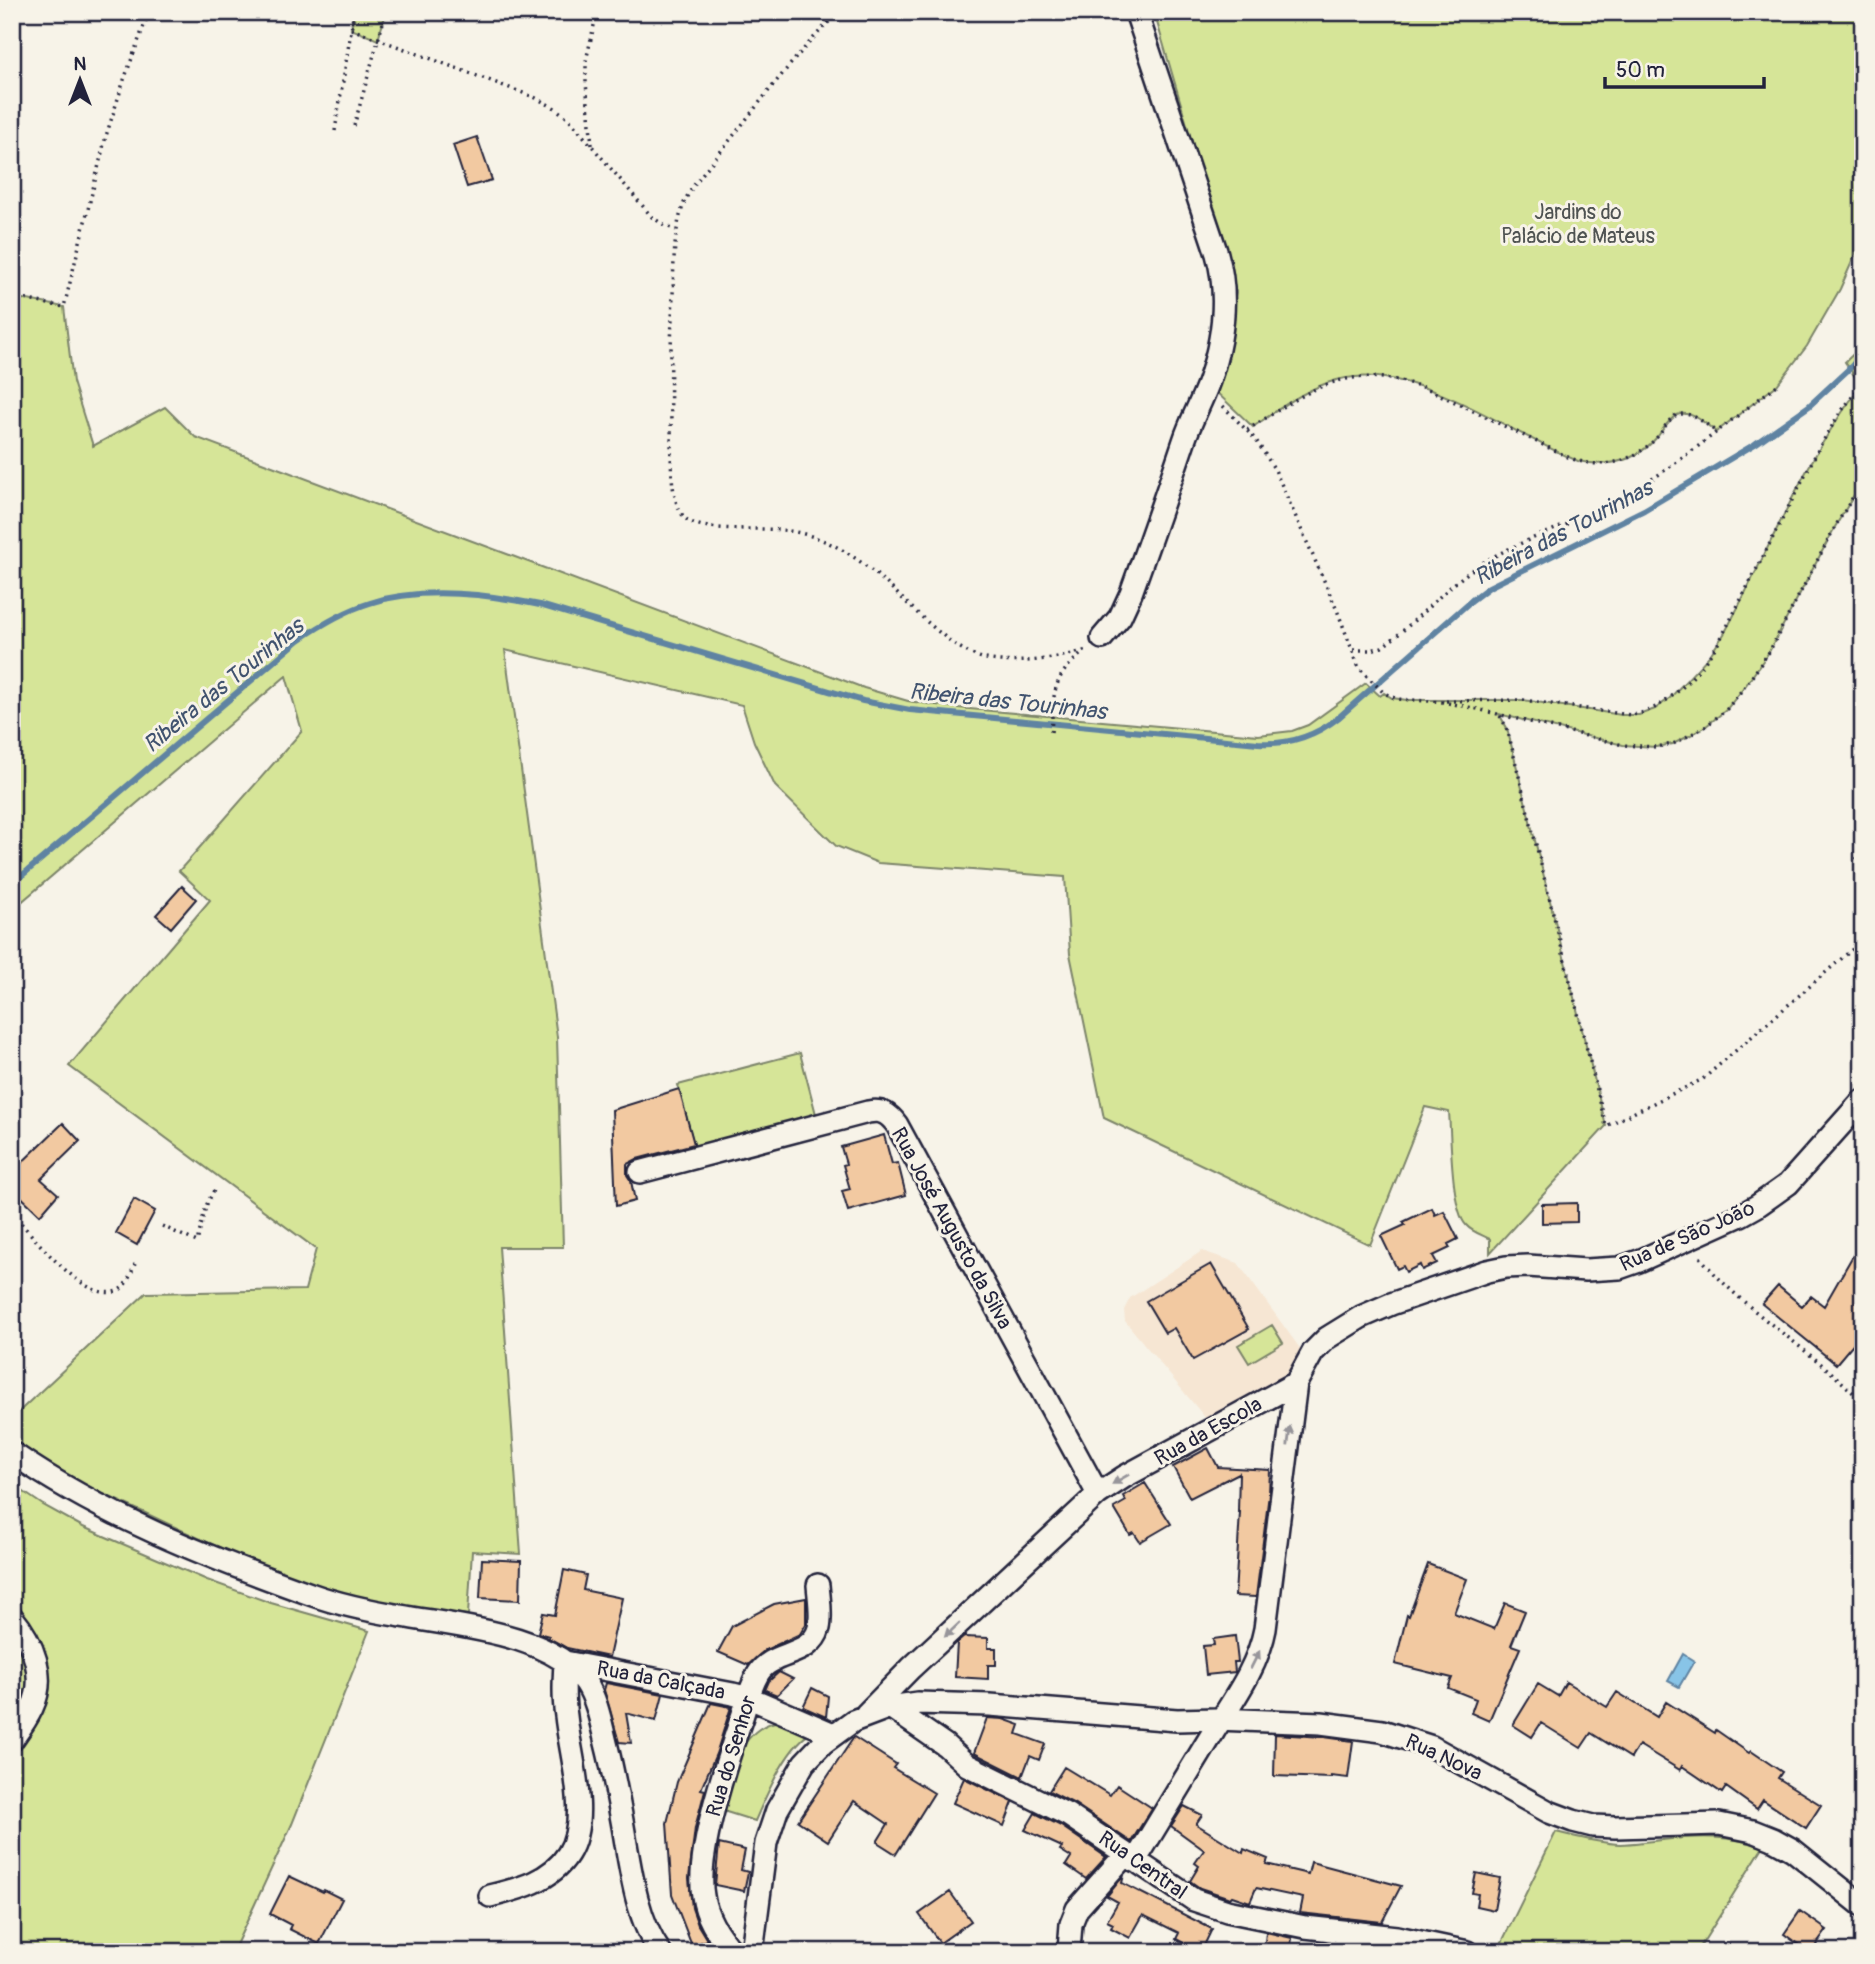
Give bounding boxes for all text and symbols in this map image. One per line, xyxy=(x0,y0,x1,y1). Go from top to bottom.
north arrow xyxy=(46,46,116,116)
scale bar xyxy=(1605,46,1765,90)
text: N xyxy=(74,52,87,76)
text: 50 m xyxy=(1616,57,1665,84)
park label: Jardins do Palácio de Mateus xyxy=(1501,199,1656,250)
water label: Ribeira das Tourinhas xyxy=(1469,472,1660,592)
water label: Ribeira das Tourinhas xyxy=(137,610,311,759)
water label: Ribeira das Tourinhas xyxy=(908,677,1111,727)
street label: Rua José Augusto da Silva xyxy=(885,1123,1018,1334)
street label: Rua de São João xyxy=(1616,1195,1759,1278)
street label: Rua da Escola xyxy=(1150,1391,1267,1472)
one-way arrow xyxy=(1283,1425,1294,1447)
one-way arrow xyxy=(1112,1473,1131,1485)
one-way arrow xyxy=(944,1621,961,1637)
one-way arrow xyxy=(1248,1650,1260,1670)
street label: Rua da Calçada xyxy=(594,1655,727,1706)
street label: Rua do Senhor xyxy=(700,1692,763,1820)
street label: Rua Nova xyxy=(1401,1728,1487,1787)
street label: Rua Central xyxy=(1093,1825,1192,1906)

